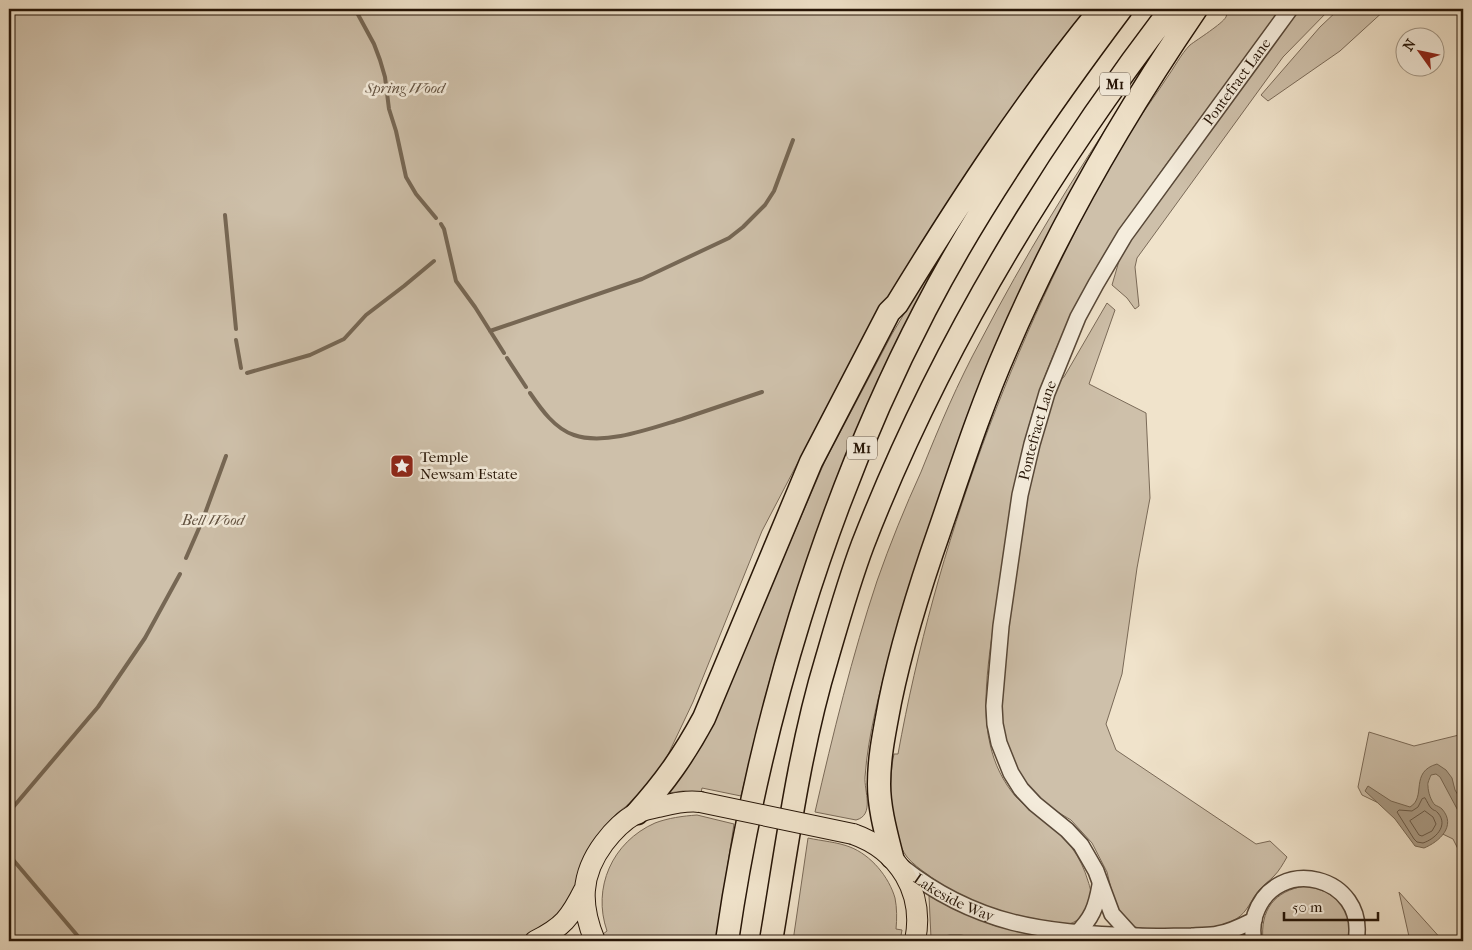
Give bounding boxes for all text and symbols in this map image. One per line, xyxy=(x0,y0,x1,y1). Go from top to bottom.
north arrow xyxy=(1394,28,1444,78)
street label: Pontefract Lane xyxy=(1199,34,1275,129)
text: N xyxy=(1399,36,1420,54)
road number: M1 xyxy=(1100,72,1130,96)
park label: Spring Wood xyxy=(364,79,447,97)
street label: Pontefract Lane xyxy=(1015,377,1060,482)
road number: M1 xyxy=(847,436,877,459)
place label: Temple Newsam Estate xyxy=(420,448,518,483)
place icon: Temple Newsam Estate xyxy=(389,453,415,479)
park label: Bell Wood xyxy=(181,511,247,529)
street label: Lakeside Way xyxy=(910,869,997,926)
scale bar xyxy=(1284,890,1378,922)
text: 50 m xyxy=(1292,898,1323,916)

